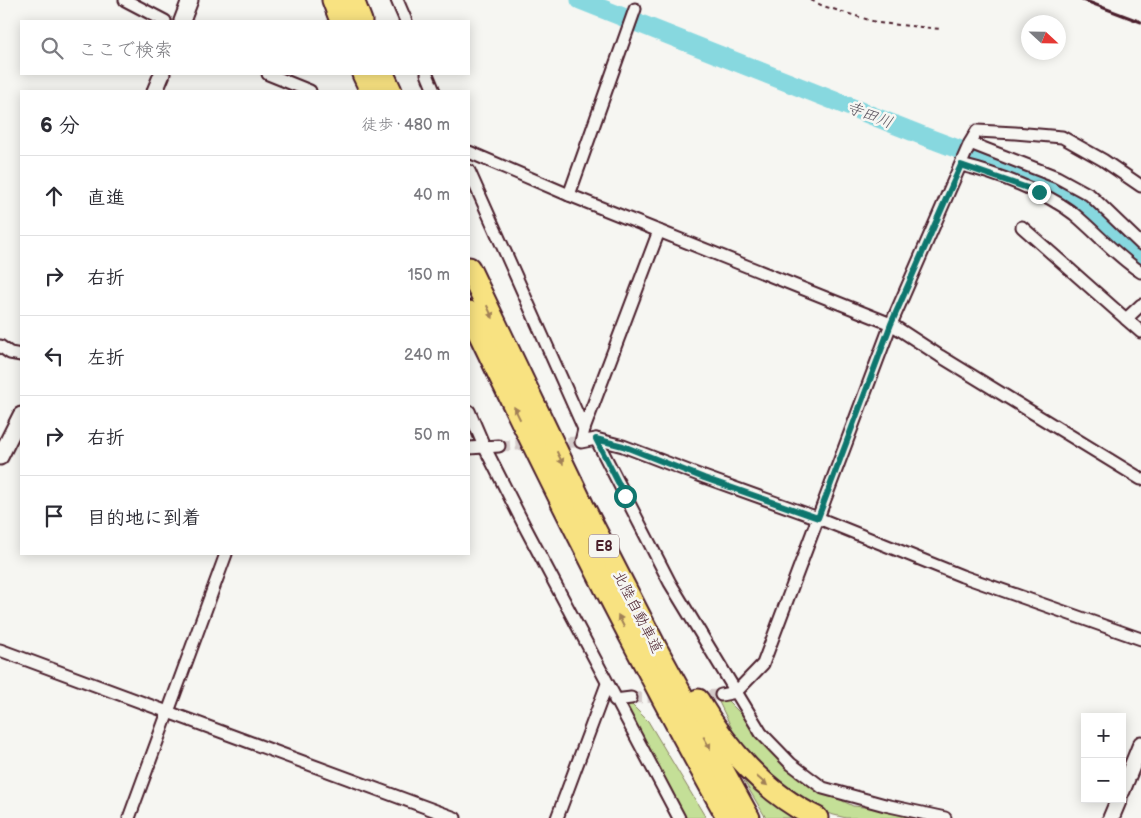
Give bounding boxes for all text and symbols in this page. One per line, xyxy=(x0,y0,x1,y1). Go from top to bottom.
north arrow xyxy=(1021,15,1066,60)
search box xyxy=(20,20,470,75)
icon: search xyxy=(38,34,66,62)
text: ここで検索 xyxy=(78,39,173,62)
water label: 寺田川 xyxy=(844,98,895,133)
text: 6 分 xyxy=(40,113,79,138)
text: 徒歩 · 480 m xyxy=(362,116,450,135)
route end xyxy=(1028,181,1051,204)
icon: ahead xyxy=(40,182,68,210)
text: 40 m xyxy=(413,186,450,205)
text: 直進 xyxy=(87,187,125,210)
icon: right xyxy=(40,262,68,290)
text: 150 m xyxy=(408,266,450,285)
text: 右折 xyxy=(87,267,125,290)
one-way arrow xyxy=(486,305,494,319)
icon: left xyxy=(40,342,68,370)
text: 240 m xyxy=(404,346,450,365)
text: 左折 xyxy=(87,347,125,370)
one-way arrow xyxy=(513,406,521,421)
icon: right xyxy=(40,422,68,450)
text: 50 m xyxy=(414,426,450,445)
text: 右折 xyxy=(87,427,125,450)
one-way arrow xyxy=(556,451,564,465)
route start xyxy=(614,485,637,508)
icon: arrive xyxy=(40,502,68,530)
text: 目的地に到着 xyxy=(87,507,201,530)
road number: E8 xyxy=(589,534,619,558)
street label: 北陸自動車道 xyxy=(609,568,666,657)
one-way arrow xyxy=(617,614,625,629)
map controls xyxy=(1081,713,1126,803)
button: + xyxy=(1081,713,1126,758)
one-way arrow xyxy=(703,735,711,750)
button: − xyxy=(1081,758,1126,803)
one-way arrow xyxy=(755,776,768,787)

